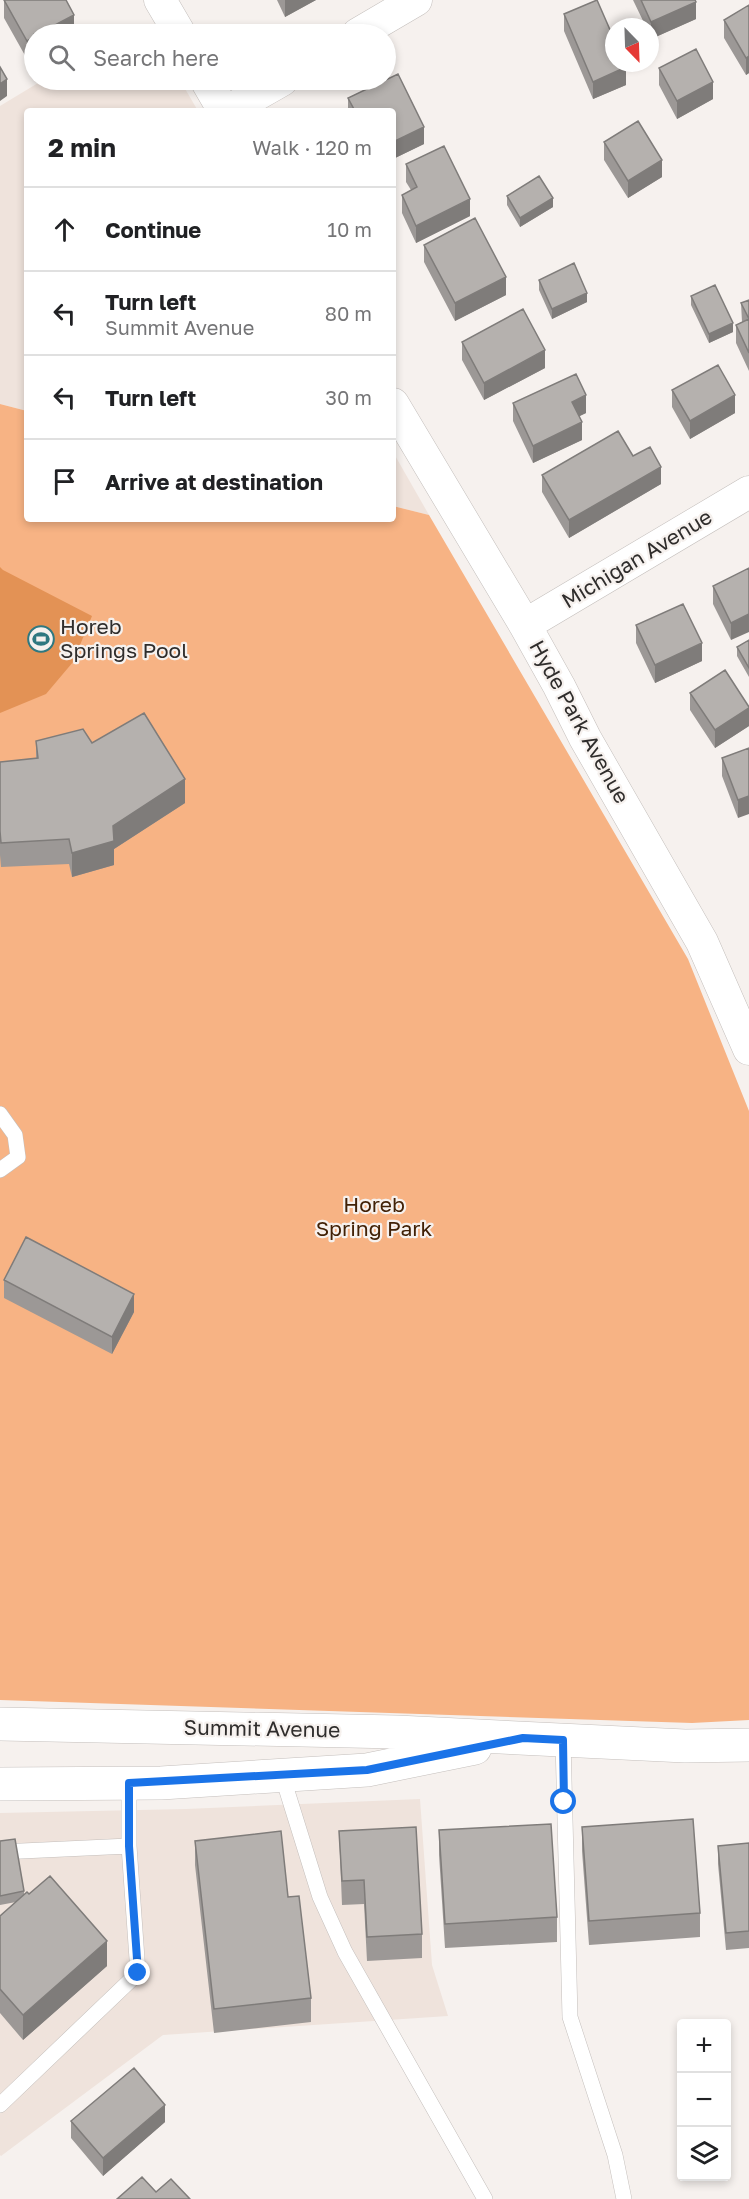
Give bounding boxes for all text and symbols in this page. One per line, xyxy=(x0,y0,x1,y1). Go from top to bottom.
north arrow xyxy=(605,18,659,72)
search box xyxy=(24,24,396,90)
icon: search xyxy=(45,41,78,74)
text: Search here xyxy=(93,44,219,71)
text: 2 min xyxy=(48,132,116,163)
text: Walk · 120 m xyxy=(252,135,372,159)
icon: ahead xyxy=(48,213,81,246)
text: Continue xyxy=(105,216,201,243)
text: 10 m xyxy=(327,217,372,241)
text: Turn left xyxy=(105,288,196,315)
icon: left xyxy=(48,297,81,330)
text: 80 m xyxy=(325,301,372,325)
text: Summit Avenue xyxy=(105,315,254,339)
icon: left xyxy=(48,381,81,414)
text: Turn left xyxy=(105,384,196,411)
text: 30 m xyxy=(325,385,372,409)
icon: arrive xyxy=(48,465,81,498)
text: Arrive at destination xyxy=(105,468,323,495)
street label: Michigan Avenue xyxy=(557,503,716,613)
place label: Horeb Springs Pool xyxy=(60,613,188,663)
sports icon: Horeb Springs Pool xyxy=(26,624,56,654)
street label: Hyde Park Avenue xyxy=(524,635,635,808)
park label: Horeb Spring Park xyxy=(316,1191,432,1241)
street label: Summit Avenue xyxy=(183,1714,341,1742)
route start xyxy=(550,1788,576,1814)
route end xyxy=(124,1959,150,1985)
map controls xyxy=(677,2019,731,2181)
button: + xyxy=(677,2019,731,2073)
button: − xyxy=(677,2073,731,2127)
button: layers xyxy=(677,2127,731,2181)

